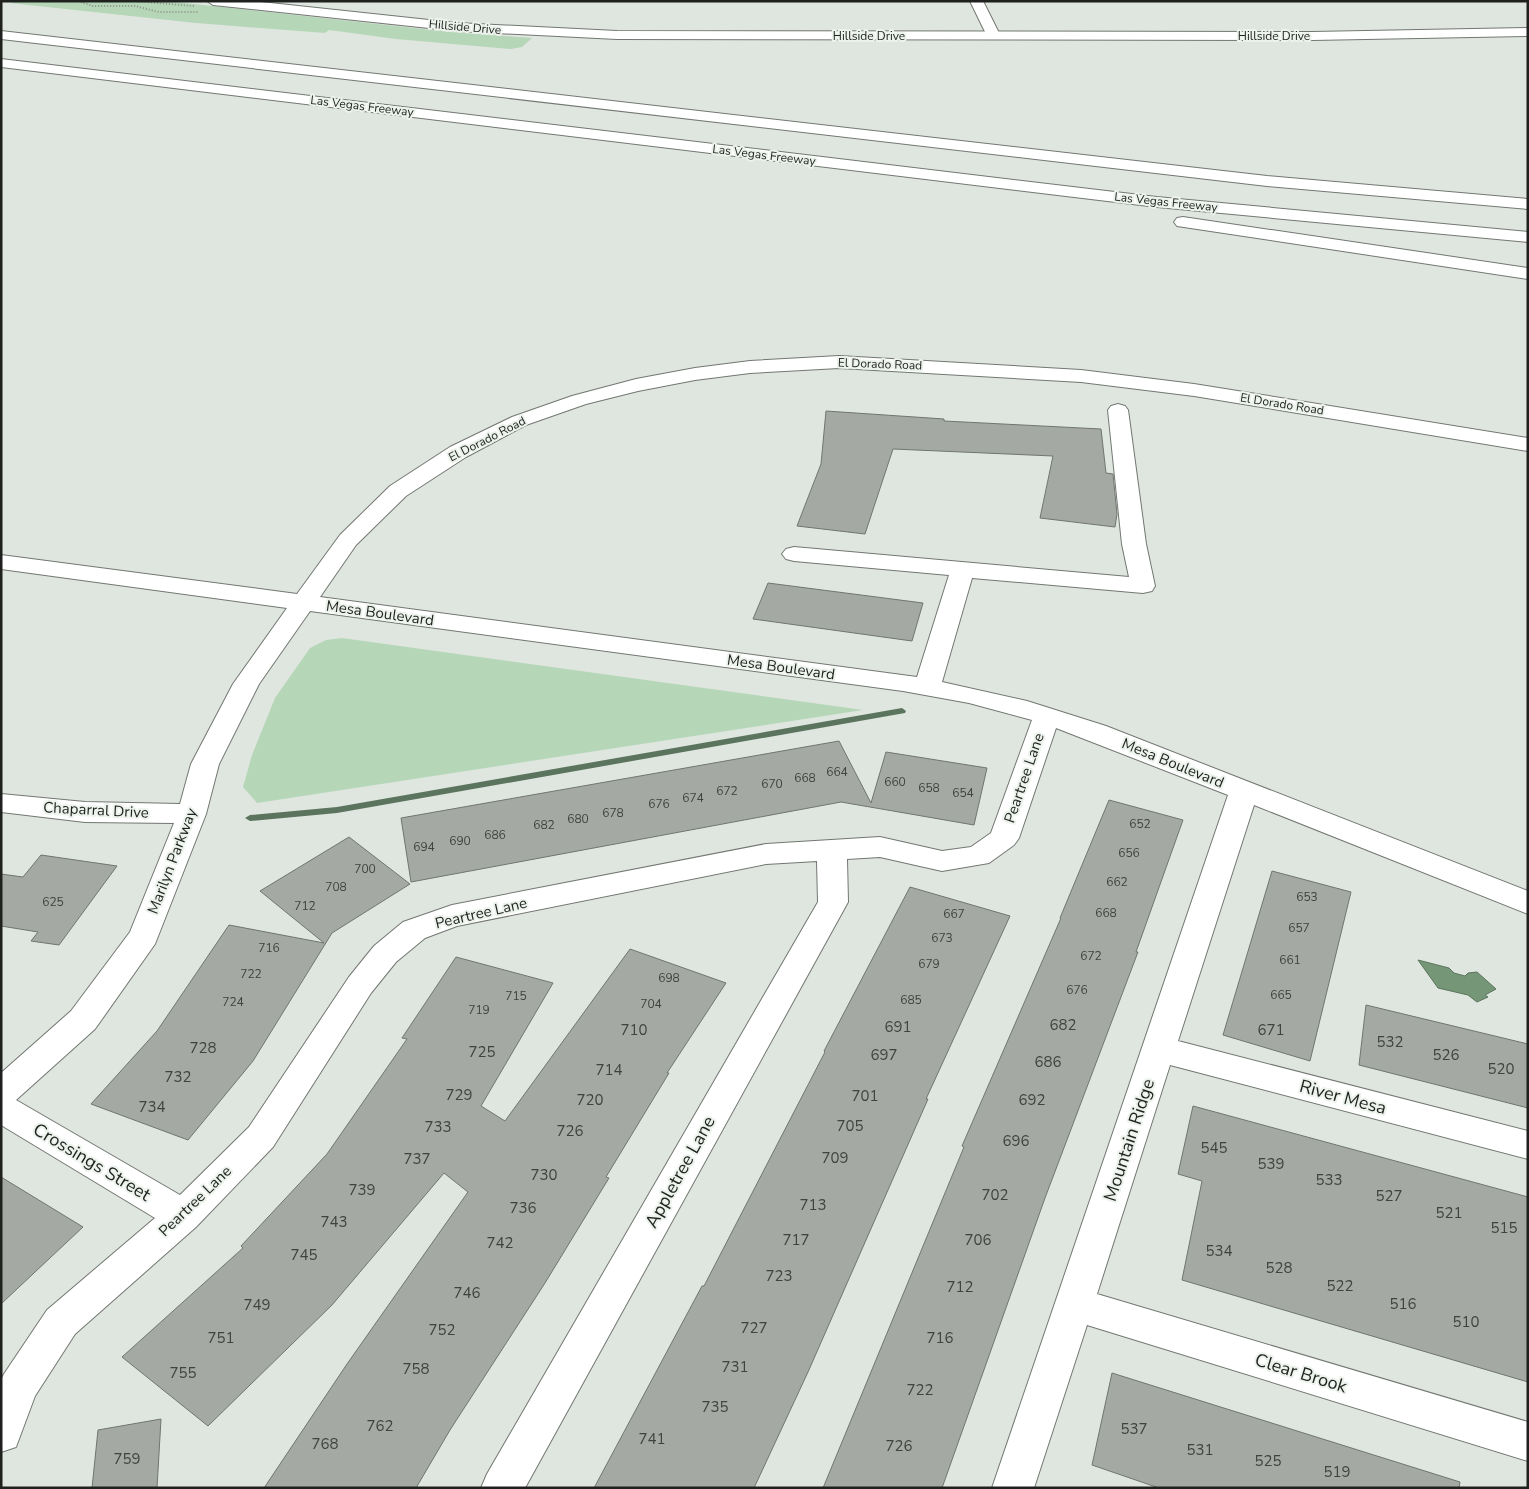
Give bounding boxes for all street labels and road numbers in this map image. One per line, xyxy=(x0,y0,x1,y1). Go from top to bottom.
street label: Hillside Drive xyxy=(428,16,502,38)
street label: Hillside Drive xyxy=(833,28,905,44)
street label: Hillside Drive xyxy=(1238,28,1310,44)
street label: Las Vegas Freeway xyxy=(310,92,415,120)
street label: Las Vegas Freeway xyxy=(712,141,817,169)
street label: Las Vegas Freeway xyxy=(1114,189,1219,215)
street label: El Dorado Road xyxy=(838,355,922,373)
street label: El Dorado Road xyxy=(1239,389,1325,419)
street label: El Dorado Road xyxy=(446,413,528,465)
street label: Mesa Boulevard xyxy=(325,596,435,630)
street label: Mesa Boulevard xyxy=(726,650,836,684)
street label: Peartree Lane xyxy=(999,730,1049,826)
street label: Mesa Boulevard xyxy=(1119,733,1227,793)
street label: Chaparral Drive xyxy=(43,797,149,823)
street label: Marilyn Parkway xyxy=(143,805,201,917)
street label: Peartree Lane xyxy=(433,893,529,933)
street label: River Mesa xyxy=(1297,1074,1389,1120)
street label: Mountain Ridge xyxy=(1098,1076,1160,1204)
street label: Appletree Lane xyxy=(639,1112,721,1232)
street label: Crossings Street xyxy=(29,1117,156,1207)
street label: Peartree Lane xyxy=(154,1161,236,1241)
street label: Clear Brook xyxy=(1252,1348,1351,1399)

